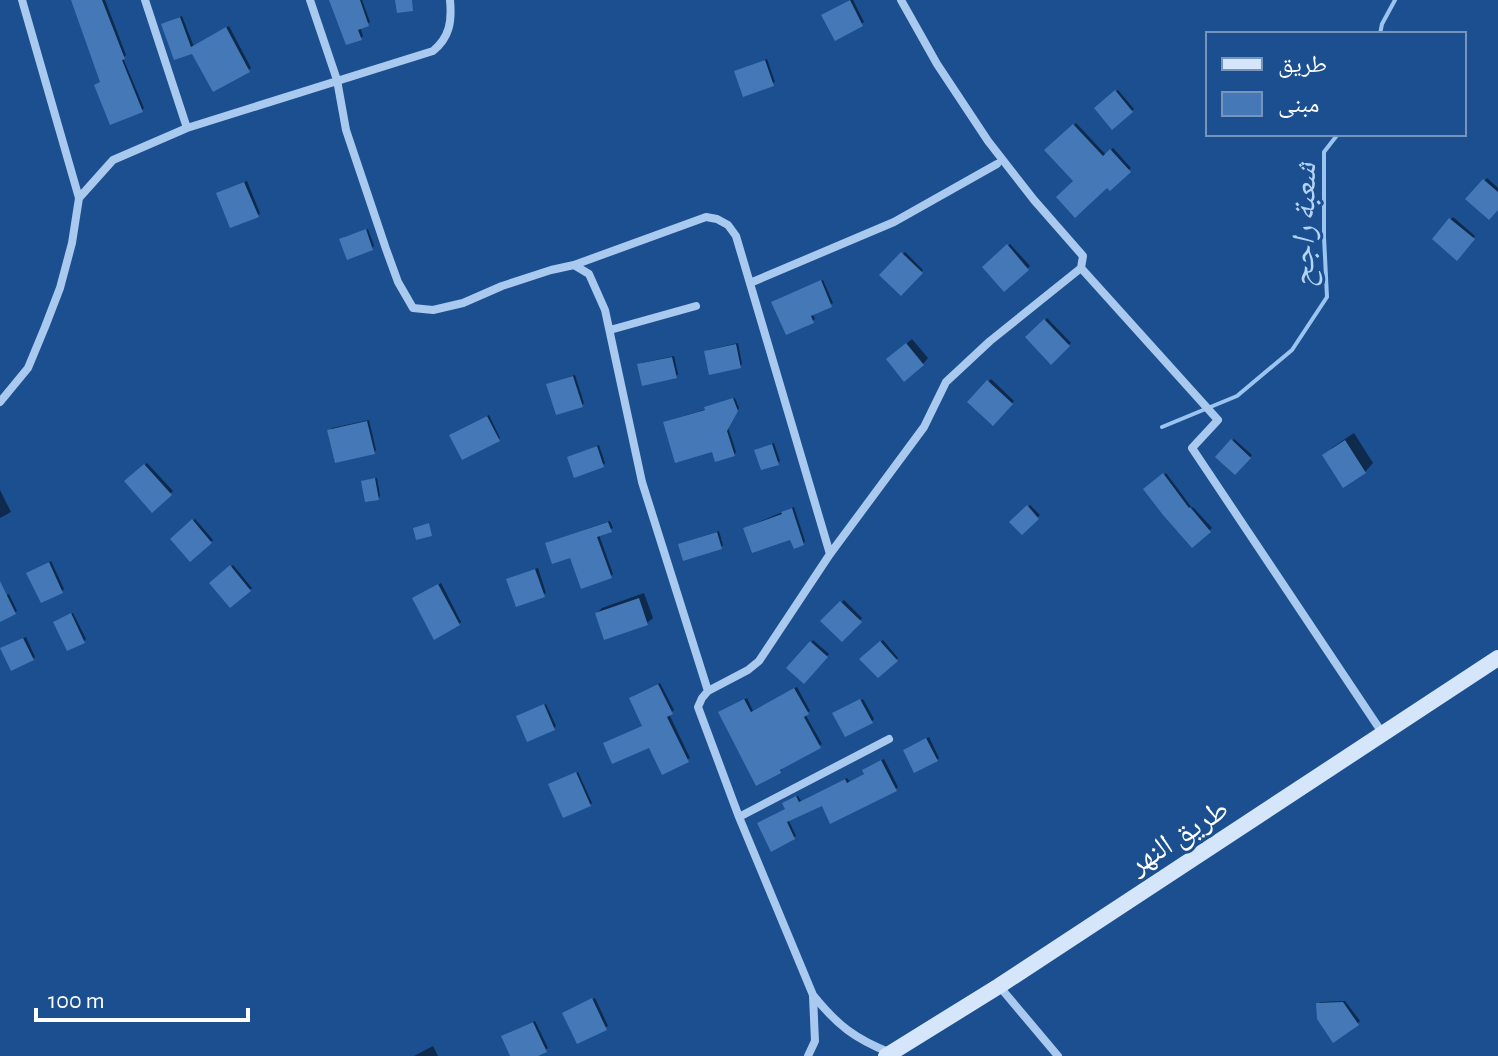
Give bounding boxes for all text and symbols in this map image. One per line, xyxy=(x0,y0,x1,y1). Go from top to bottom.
legend xyxy=(1206,32,1466,136)
text: طريق xyxy=(1278,53,1327,78)
text: مبنى xyxy=(1278,93,1319,118)
water label: شعبة راجح xyxy=(1287,161,1325,288)
street label: طريق النهر xyxy=(1122,794,1235,882)
scale bar xyxy=(36,972,248,1022)
text: 100 m xyxy=(48,989,105,1013)

